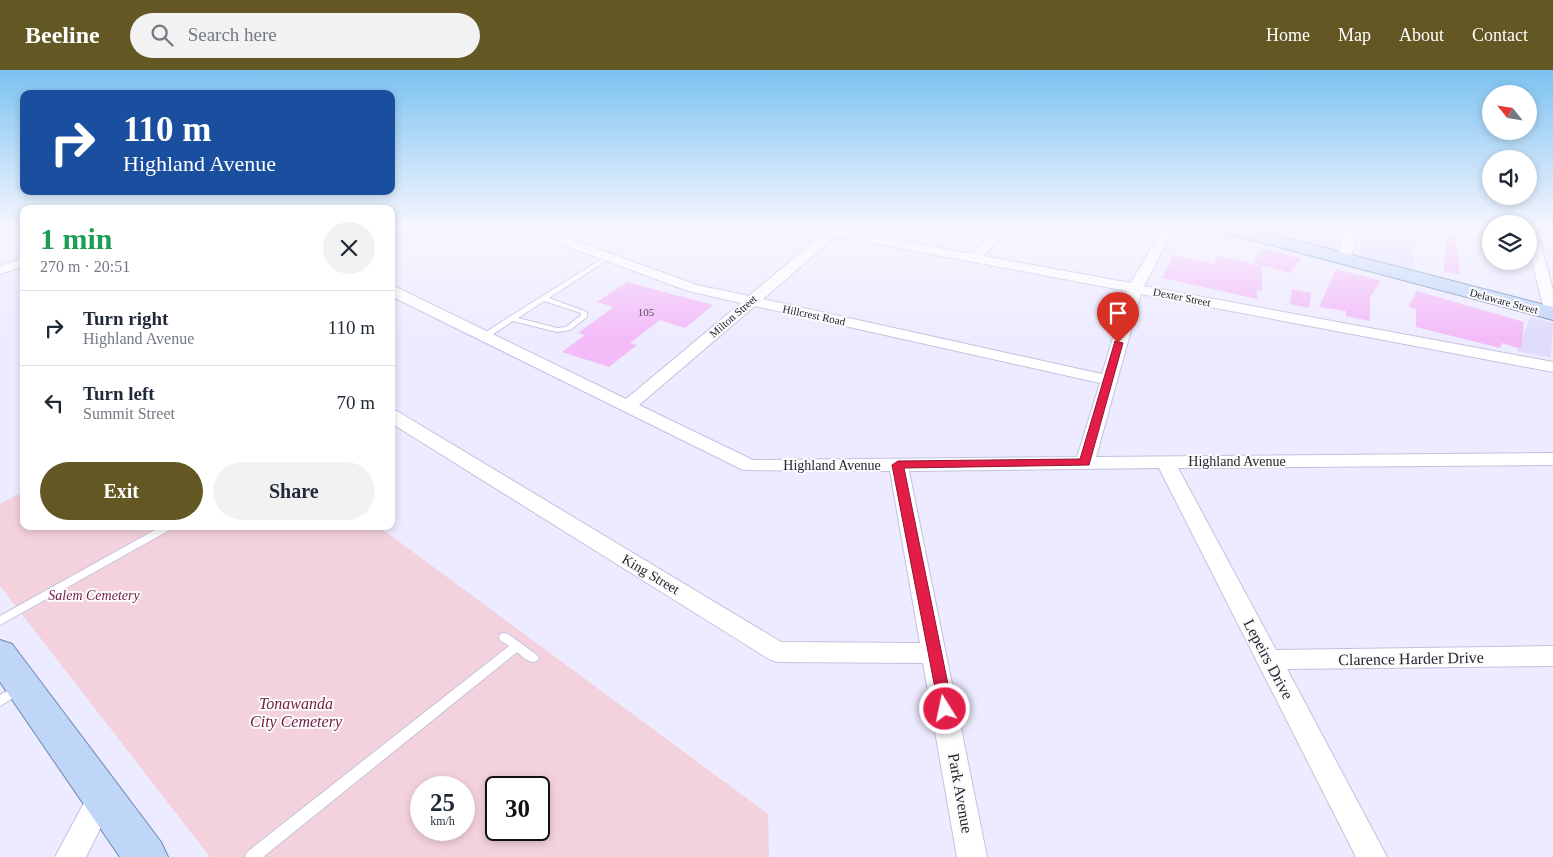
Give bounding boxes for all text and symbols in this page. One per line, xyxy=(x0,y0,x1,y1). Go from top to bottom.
search box xyxy=(130,13,480,58)
icon: search xyxy=(148,21,176,49)
text: Beeline xyxy=(25,22,100,48)
text: Search here xyxy=(188,24,277,45)
text: Home xyxy=(1266,25,1310,45)
text: Map xyxy=(1338,25,1371,45)
text: About xyxy=(1399,25,1444,45)
text: Contact xyxy=(1472,25,1528,45)
north arrow xyxy=(1482,85,1538,140)
map controls xyxy=(1482,85,1537,270)
icon: right xyxy=(40,110,105,175)
text: 110 m xyxy=(123,110,211,149)
button: sound xyxy=(1482,150,1537,205)
text: Highland Avenue xyxy=(123,151,276,176)
button: layers xyxy=(1482,215,1537,270)
text: 1 min xyxy=(40,222,113,255)
button: close xyxy=(323,222,375,274)
text: 270 m · 20:51 xyxy=(40,258,130,275)
street label: Dexter Street xyxy=(1152,286,1212,308)
street label: Delaware Street xyxy=(1468,286,1540,316)
street label: Milton Street xyxy=(707,292,759,340)
pin xyxy=(1097,292,1139,343)
icon: arrive xyxy=(1104,299,1132,327)
street label: Hillcrest Road xyxy=(782,302,847,328)
house number: 105 xyxy=(638,306,655,318)
text: Turn right xyxy=(83,308,168,329)
icon: right xyxy=(40,314,68,342)
text: 110 m xyxy=(328,317,375,338)
text: Highland Avenue xyxy=(83,330,194,347)
text: Turn left xyxy=(83,383,155,404)
icon: left xyxy=(40,389,68,417)
text: 70 m xyxy=(336,392,375,413)
text: Summit Street xyxy=(83,405,175,422)
street label: Highland Avenue xyxy=(1188,454,1286,469)
street label: Highland Avenue xyxy=(783,458,881,473)
button: Exit xyxy=(40,462,203,520)
button: Share xyxy=(213,462,375,520)
street label: King Street xyxy=(619,551,682,597)
park label: Salem Cemetery xyxy=(48,588,140,603)
street label: Lepeirs Drive xyxy=(1239,616,1297,703)
street label: Clarence Harder Drive xyxy=(1338,649,1484,668)
position arrow xyxy=(918,682,970,734)
park label: Tonawanda City Cemetery xyxy=(250,695,343,731)
street label: Park Avenue xyxy=(945,752,976,834)
speed limit sign: 30 xyxy=(485,776,550,841)
text: 25 xyxy=(430,789,455,816)
text: km/h xyxy=(430,814,455,828)

